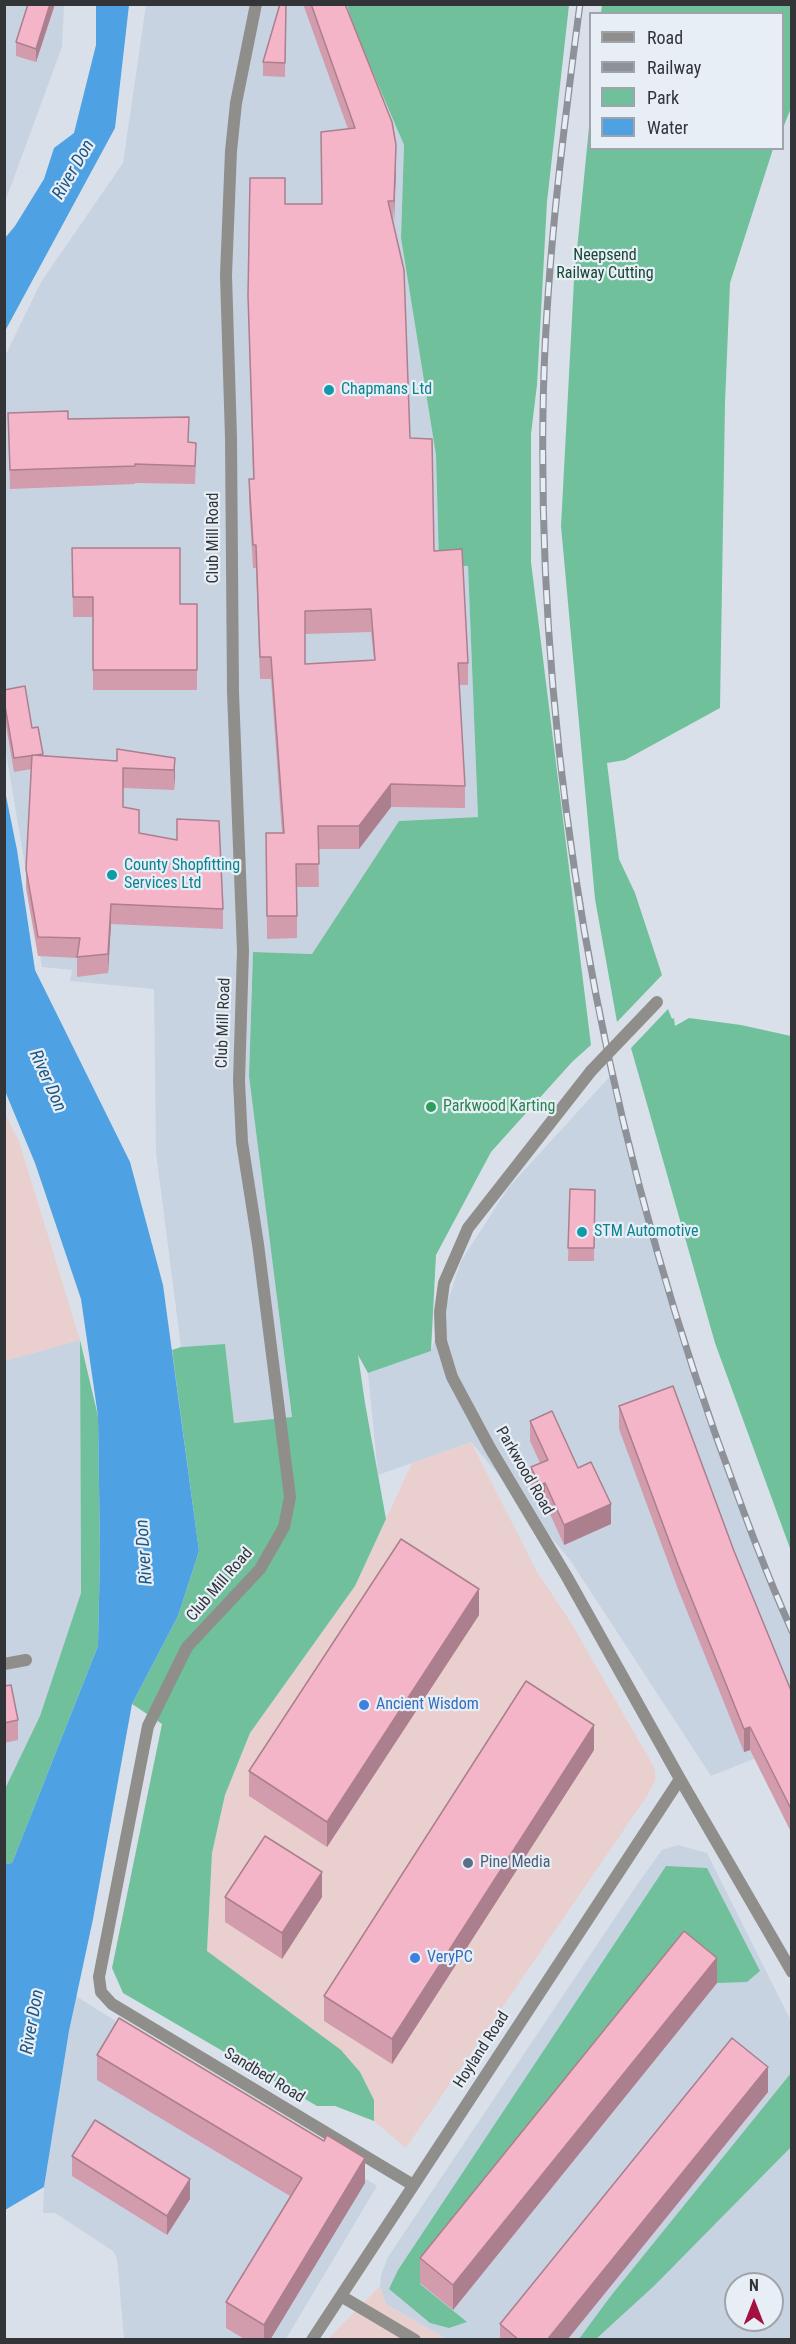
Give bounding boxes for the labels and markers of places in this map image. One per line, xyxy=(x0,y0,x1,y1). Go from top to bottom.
place label: Chapmans Ltd xyxy=(341,380,432,400)
marker: Chapmans Ltd xyxy=(322,383,336,397)
place label: County Shopfitting Services Ltd xyxy=(124,856,240,894)
marker: County Shopfitting Services Ltd xyxy=(105,868,119,882)
place label: Parkwood Karting xyxy=(443,1097,555,1117)
marker: Parkwood Karting xyxy=(424,1100,438,1114)
place label: STM Automotive xyxy=(594,1222,699,1242)
marker: STM Automotive xyxy=(575,1225,589,1239)
place label: Ancient Wisdom xyxy=(376,1695,479,1715)
marker: Ancient Wisdom xyxy=(357,1698,371,1712)
place label: Pine Media xyxy=(480,1853,550,1873)
marker: Pine Media xyxy=(461,1856,475,1870)
place label: VeryPC xyxy=(427,1948,473,1968)
marker: VeryPC xyxy=(408,1951,422,1965)

